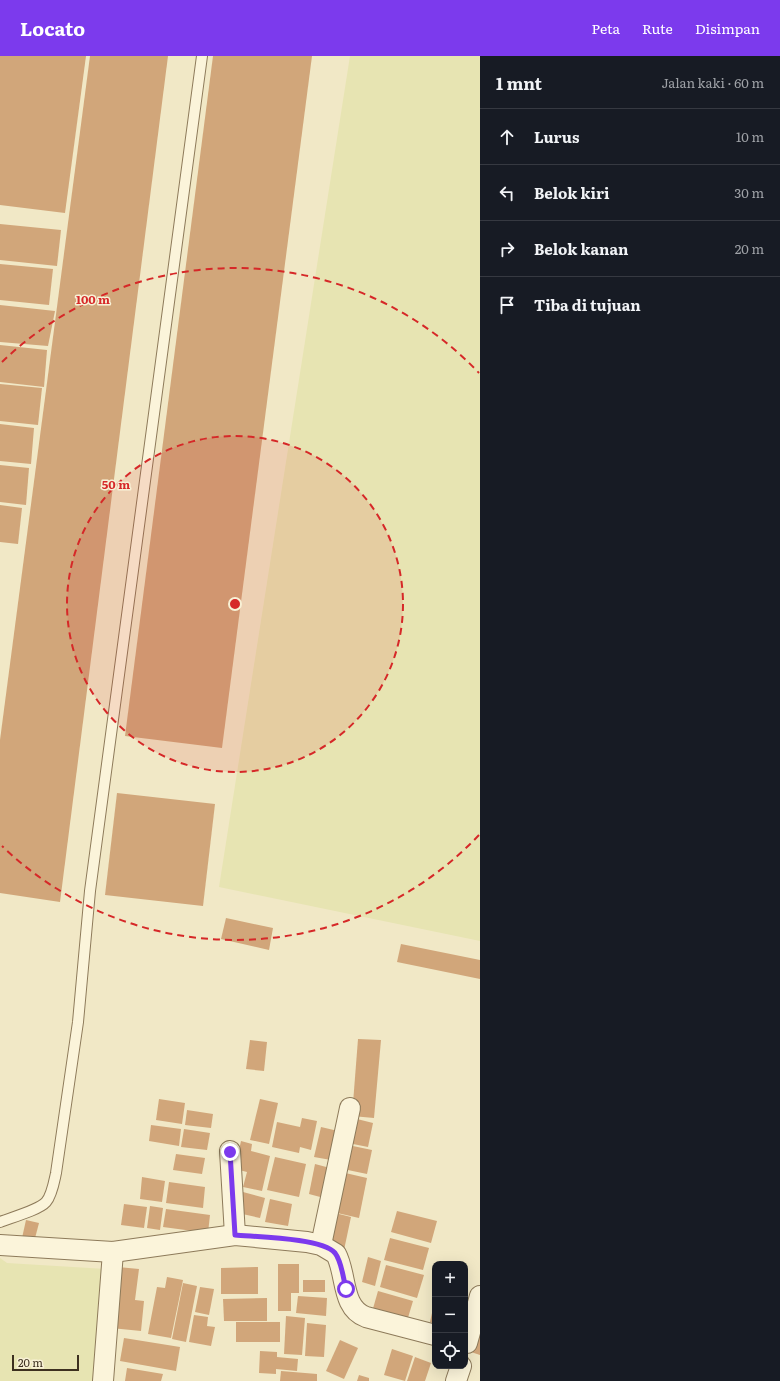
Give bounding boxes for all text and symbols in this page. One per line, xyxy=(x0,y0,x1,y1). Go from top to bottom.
text: Locato xyxy=(20,14,85,42)
text: Peta xyxy=(591,18,620,38)
text: Rute xyxy=(642,18,673,38)
text: Disimpan xyxy=(695,18,760,38)
text: 1 mnt xyxy=(496,70,542,95)
text: Jalan kaki · 60 m xyxy=(661,73,764,92)
text: Lurus xyxy=(534,125,579,148)
icon: ahead xyxy=(496,126,518,148)
text: 10 m xyxy=(736,127,764,146)
text: Belok kiri xyxy=(534,181,610,204)
icon: left xyxy=(496,182,518,204)
text: 30 m xyxy=(734,183,764,202)
text: Belok kanan xyxy=(534,237,628,260)
icon: right xyxy=(496,238,518,260)
text: 20 m xyxy=(735,239,764,258)
text: 100 m xyxy=(76,290,110,308)
text: Tiba di tujuan xyxy=(534,293,641,316)
icon: arrive xyxy=(496,294,518,316)
text: 50 m xyxy=(102,475,130,493)
centre of rings xyxy=(228,597,242,611)
route end xyxy=(221,1143,239,1161)
map controls xyxy=(432,1261,468,1369)
button: + xyxy=(432,1261,468,1297)
route start xyxy=(337,1280,355,1298)
button: − xyxy=(432,1297,468,1333)
button: locate xyxy=(432,1333,468,1369)
scale bar xyxy=(12,1353,79,1372)
text: 20 m xyxy=(18,1354,43,1370)

